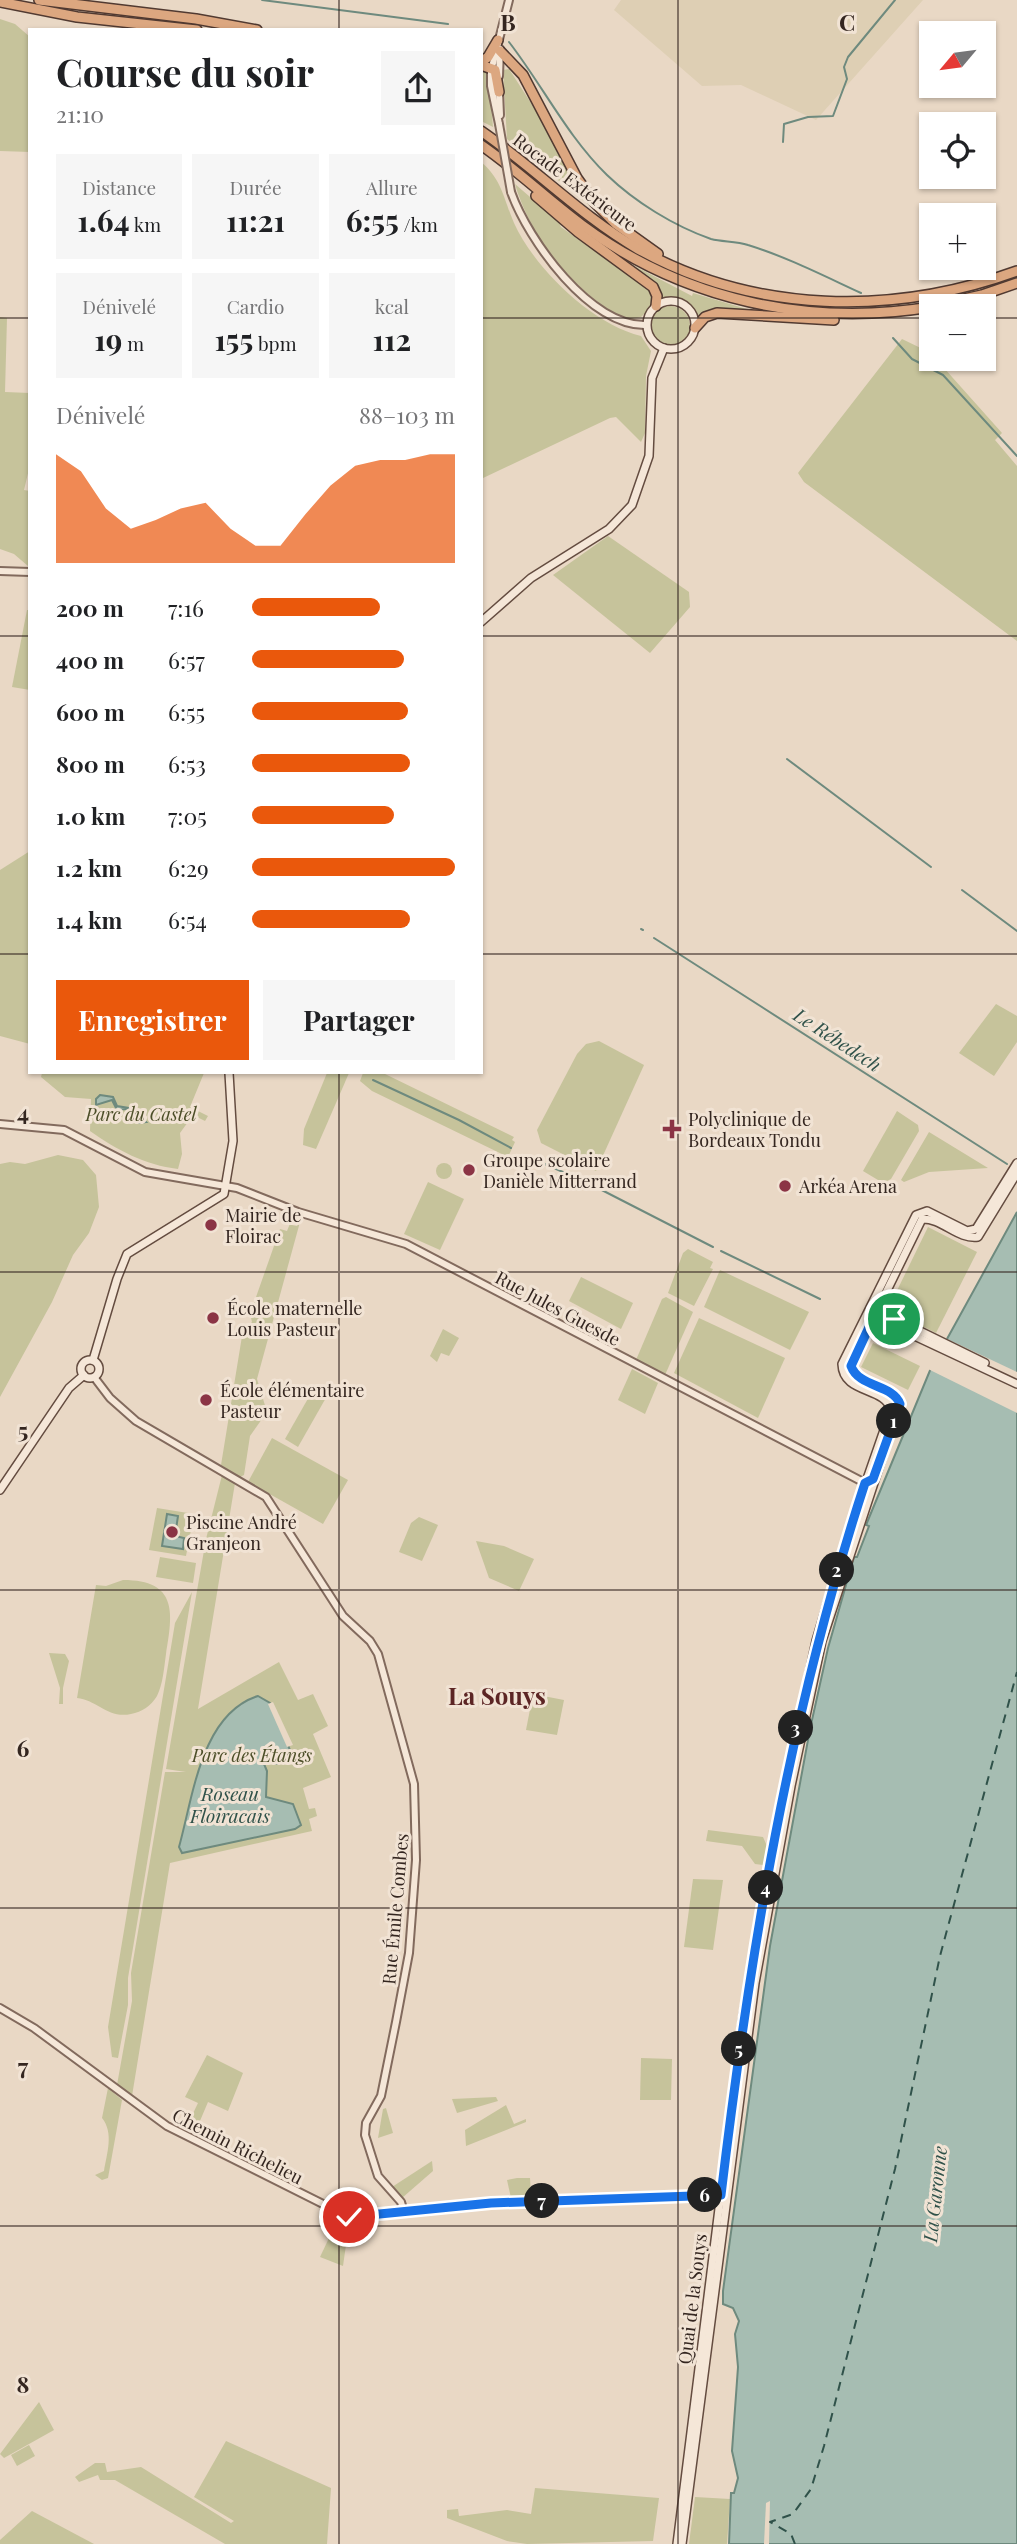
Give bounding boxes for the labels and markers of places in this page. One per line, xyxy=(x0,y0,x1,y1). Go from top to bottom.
place label: Polyclinique de Bordeaux Tondu xyxy=(688,1107,821,1152)
marker: Polyclinique de Bordeaux Tondu xyxy=(662,1119,682,1139)
place label: Groupe scolaire Danièle Mitterrand xyxy=(483,1148,637,1193)
marker: Groupe scolaire Danièle Mitterrand xyxy=(461,1162,477,1178)
place label: Arkéa Arena xyxy=(798,1174,897,1198)
marker: Arkéa Arena xyxy=(777,1178,793,1194)
place label: Mairie de Floirac xyxy=(225,1203,301,1248)
marker: Mairie de Floirac xyxy=(203,1217,219,1233)
pin xyxy=(864,1289,924,1349)
place label: École maternelle Louis Pasteur xyxy=(227,1296,362,1341)
marker: École maternelle Louis Pasteur xyxy=(205,1310,221,1326)
place label: École élémentaire Pasteur xyxy=(220,1378,364,1423)
marker: École élémentaire Pasteur xyxy=(198,1392,214,1408)
pin: 1 xyxy=(876,1404,912,1438)
place label: Piscine André Granjeon xyxy=(186,1510,297,1555)
marker: Piscine André Granjeon xyxy=(164,1524,180,1540)
pin: 2 xyxy=(820,1552,854,1588)
pin: 3 xyxy=(778,1710,814,1746)
pin: 4 xyxy=(748,1870,784,1906)
pin: 5 xyxy=(722,2032,756,2066)
pin: 6 xyxy=(688,2178,722,2212)
pin: 7 xyxy=(524,2184,560,2218)
pin xyxy=(319,2187,379,2247)

